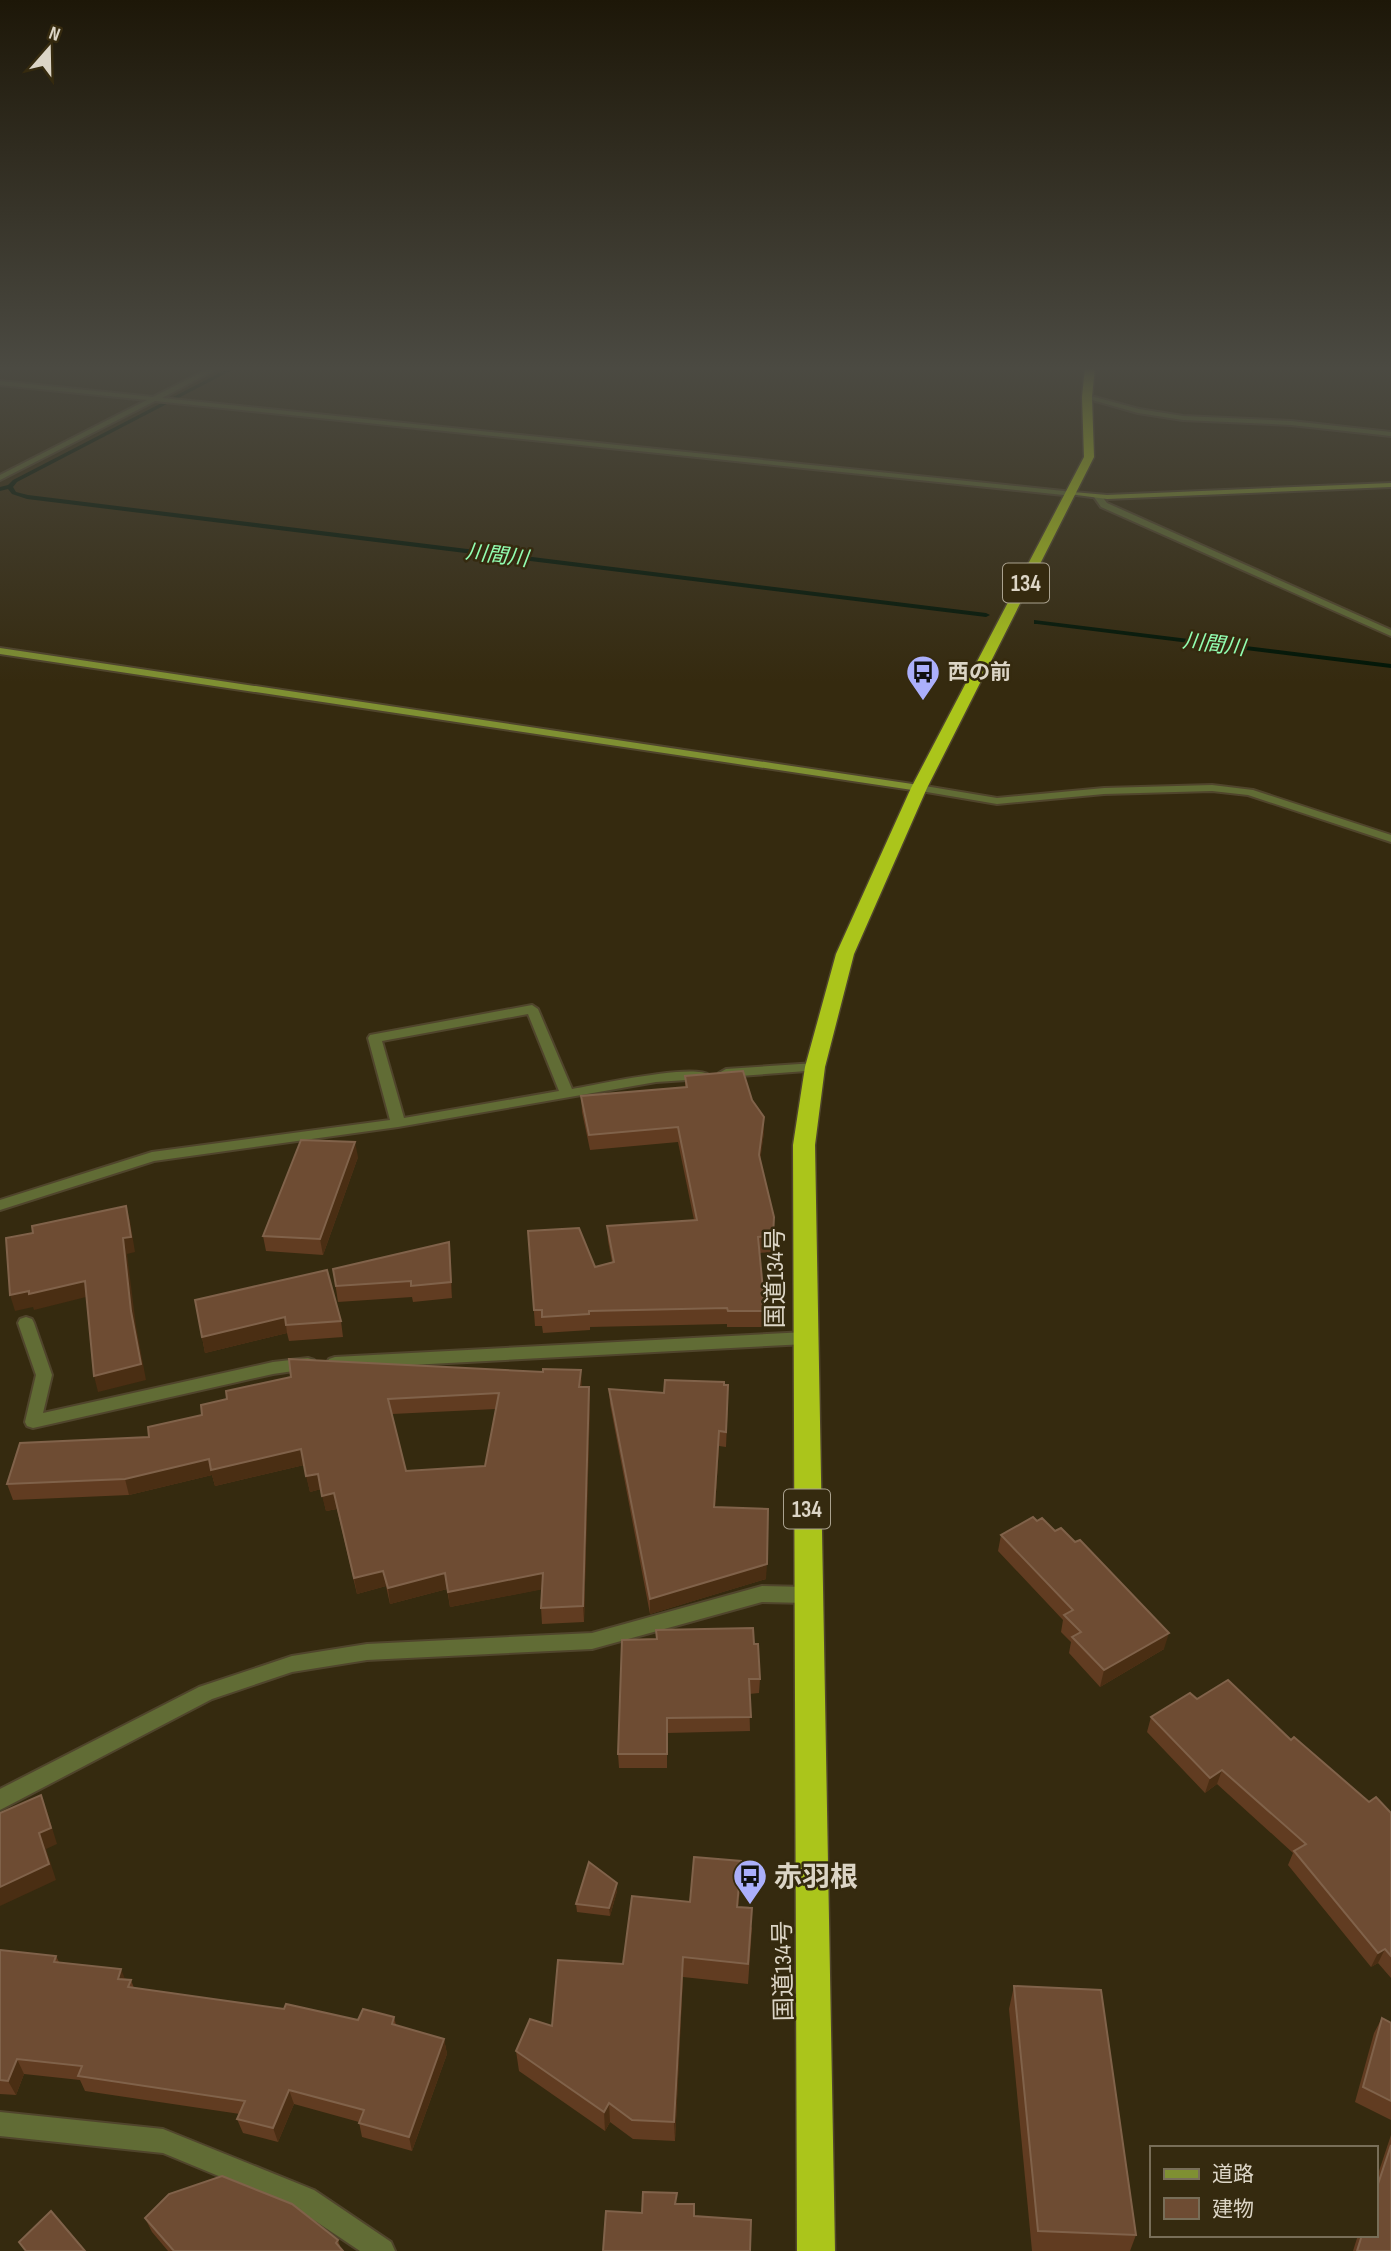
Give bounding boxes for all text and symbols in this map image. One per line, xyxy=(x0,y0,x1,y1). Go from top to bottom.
north arrow xyxy=(14,14,84,84)
text: N xyxy=(46,22,63,47)
water label: 川間川 xyxy=(464,539,532,572)
road number: 134 xyxy=(1003,564,1049,603)
water label: 川間川 xyxy=(1181,628,1249,661)
bus stop icon: 西の前 xyxy=(904,653,942,702)
place label: 西の前 xyxy=(948,660,1011,685)
street label: 国道134号 xyxy=(761,1228,790,1328)
road number: 134 xyxy=(784,1490,830,1528)
bus stop icon: 赤羽根 xyxy=(731,1857,769,1906)
place label: 赤羽根 xyxy=(774,1861,858,1894)
street label: 国道134号 xyxy=(768,1920,799,2022)
legend xyxy=(1150,2146,1377,2237)
text: 道路 xyxy=(1212,2162,1254,2187)
text: 建物 xyxy=(1212,2197,1254,2222)

